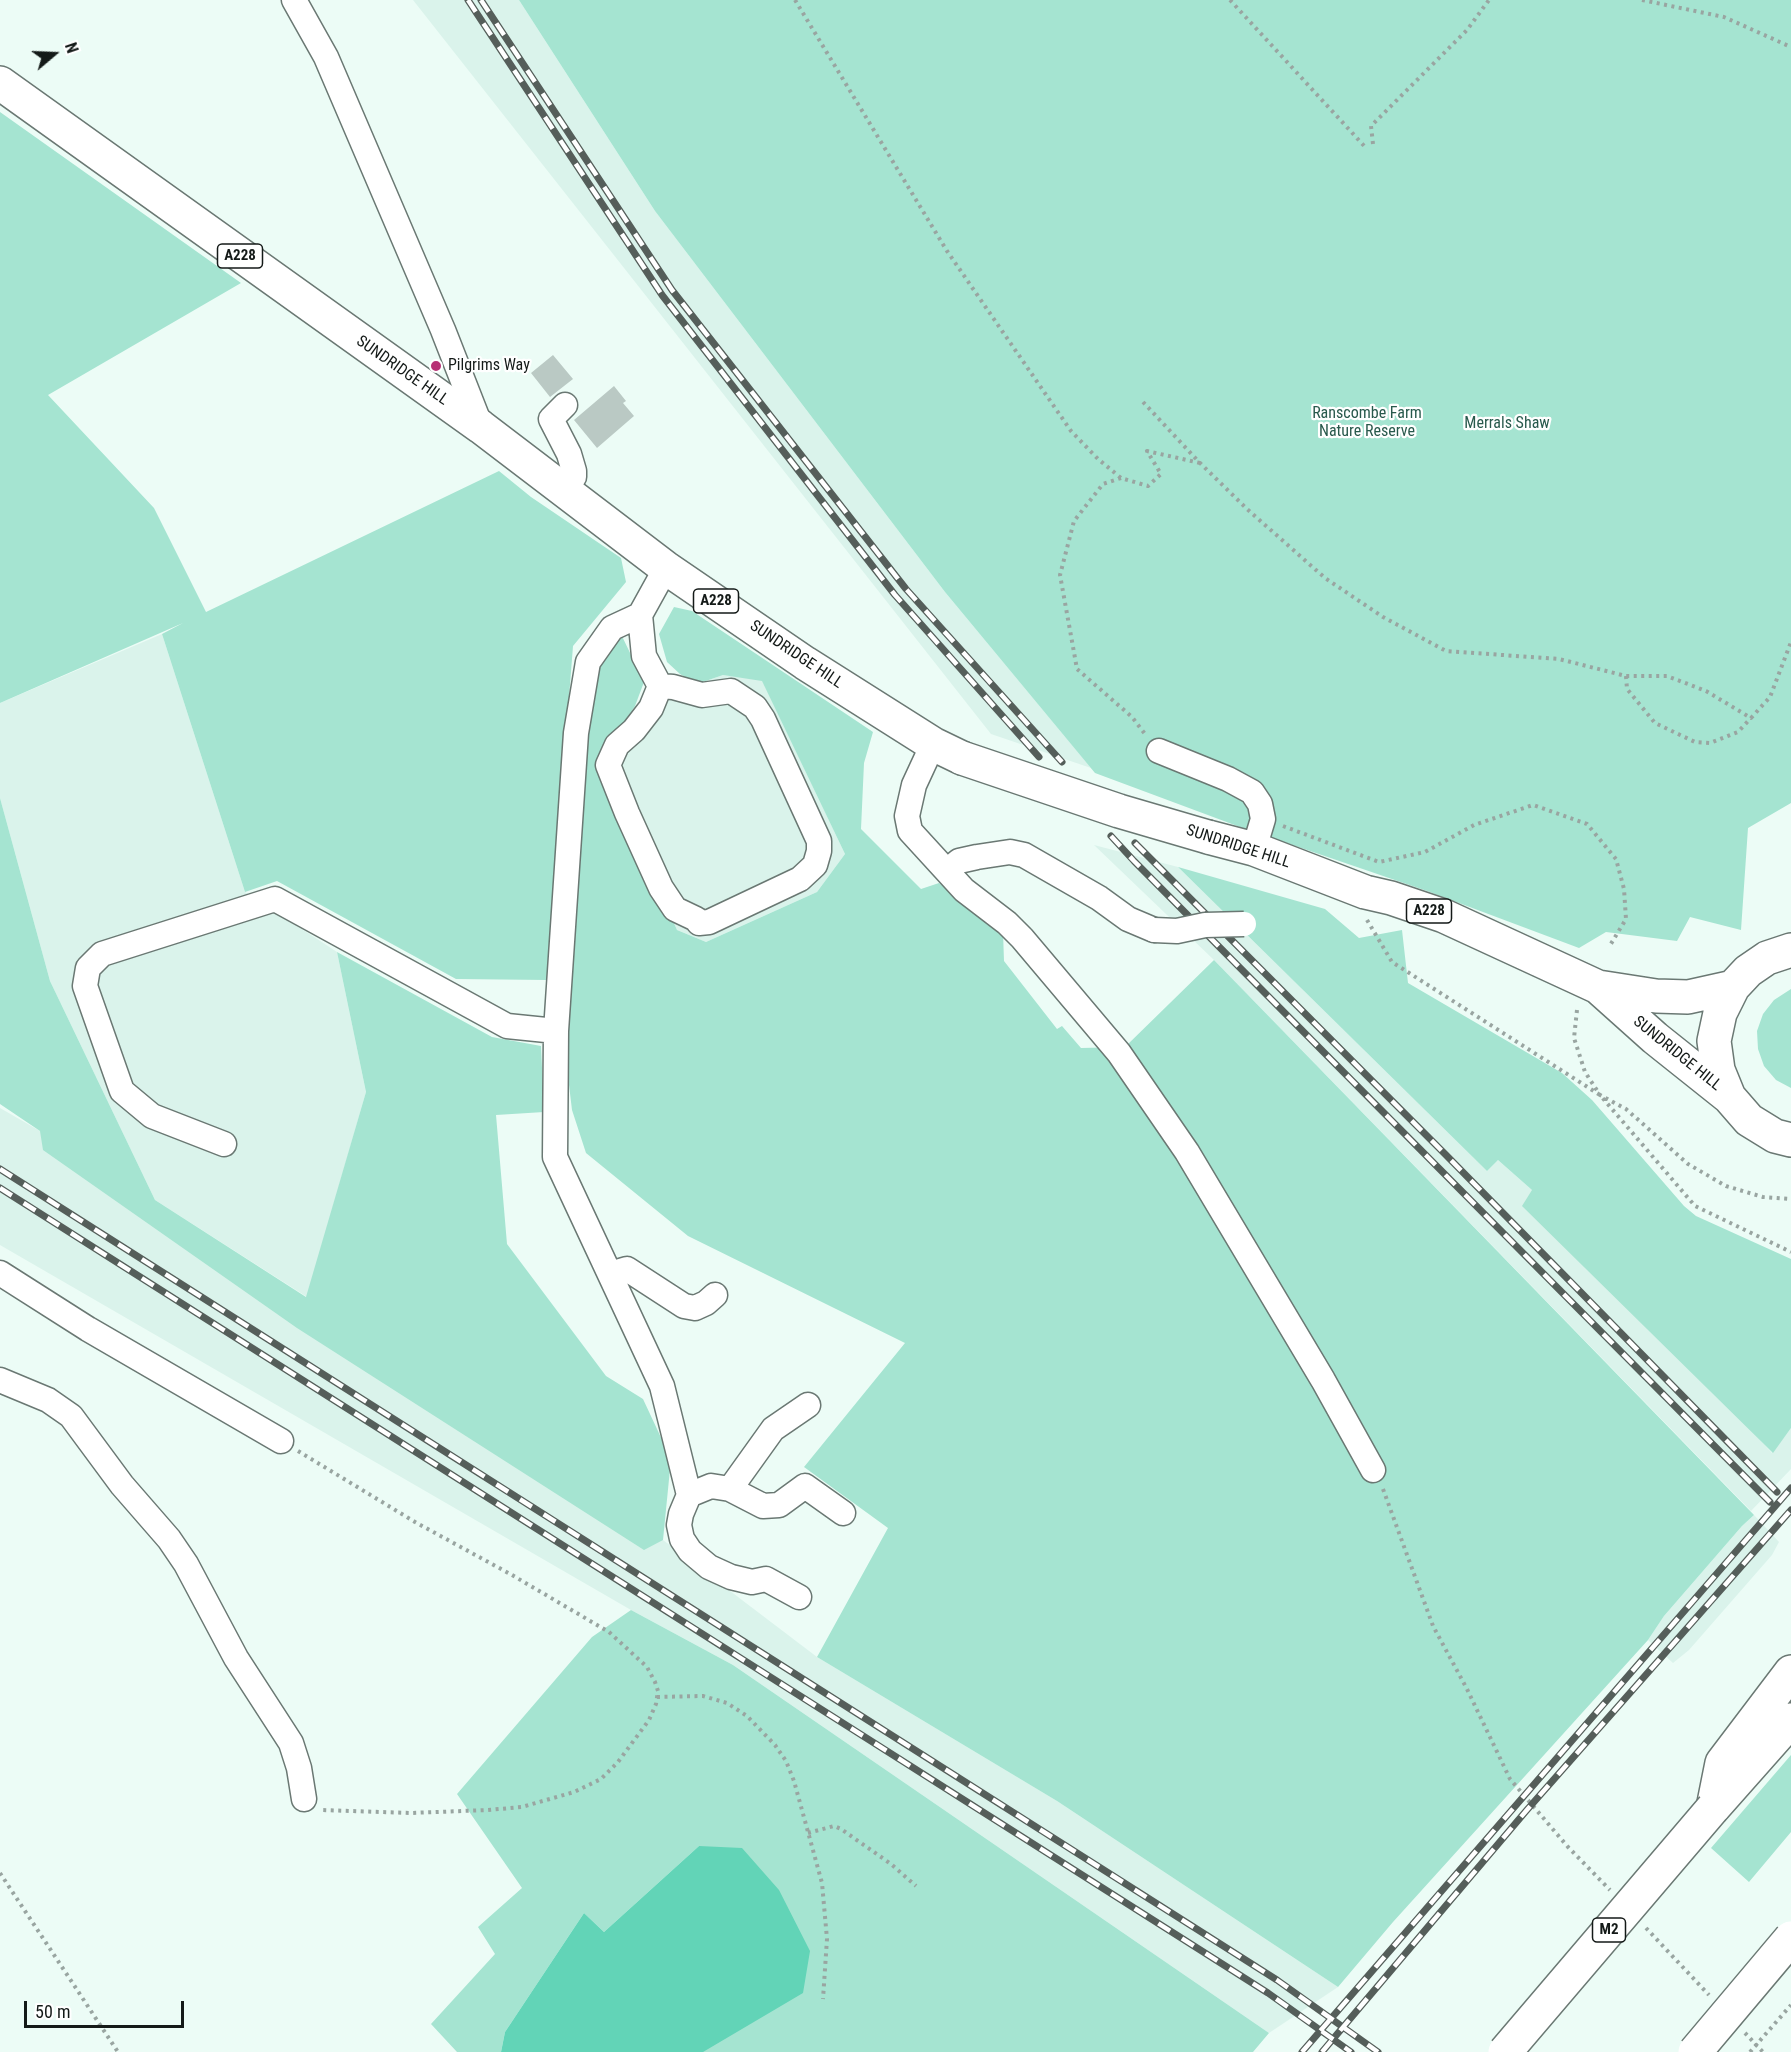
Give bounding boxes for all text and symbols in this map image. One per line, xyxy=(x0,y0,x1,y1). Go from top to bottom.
north arrow xyxy=(24,24,84,84)
text: N xyxy=(61,40,82,56)
road number: A228 xyxy=(218,244,262,268)
street label: SUNDRIDGE HILL xyxy=(352,332,452,410)
place label: Pilgrims Way xyxy=(448,356,530,376)
marker: Pilgrims Way xyxy=(429,359,443,373)
park label: Ranscombe Farm Nature Reserve xyxy=(1312,404,1422,442)
park label: Merrals Shaw xyxy=(1464,414,1550,434)
road number: A228 xyxy=(694,589,738,613)
street label: SUNDRIDGE HILL xyxy=(746,617,846,693)
street label: SUNDRIDGE HILL xyxy=(1184,821,1292,873)
road number: A228 xyxy=(1406,899,1452,923)
street label: SUNDRIDGE HILL xyxy=(1629,1013,1725,1095)
road number: M2 xyxy=(1592,1918,1626,1942)
scale bar xyxy=(27,1989,188,2027)
text: 50 m xyxy=(35,2001,70,2022)

